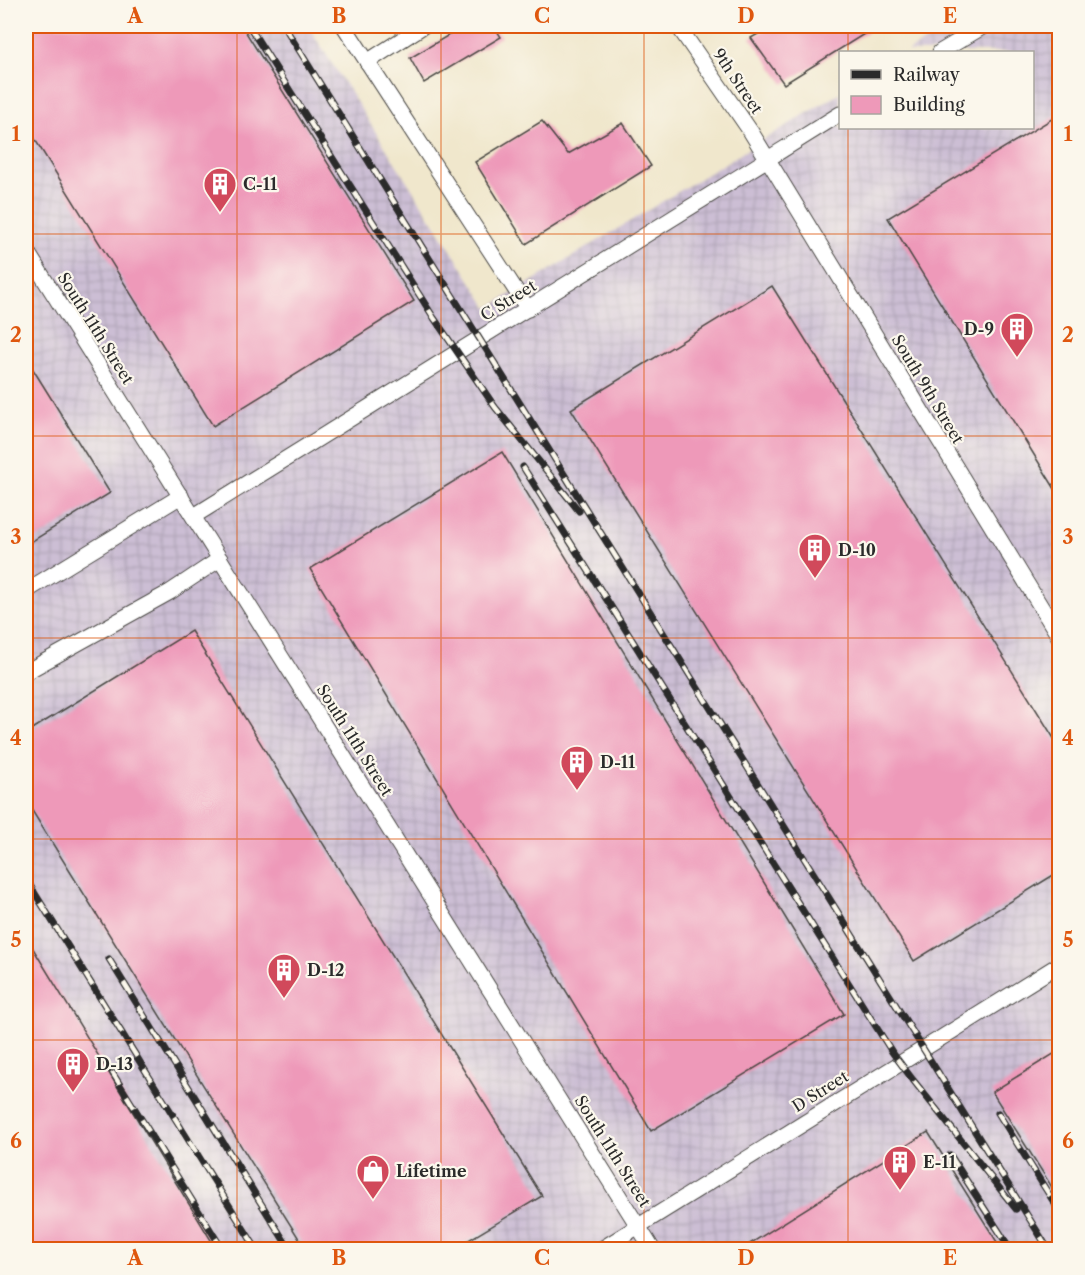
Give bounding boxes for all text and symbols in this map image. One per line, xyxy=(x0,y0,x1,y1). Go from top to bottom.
text: A xyxy=(126,4,143,28)
text: B xyxy=(332,4,347,28)
text: C xyxy=(534,4,550,28)
text: D xyxy=(737,4,755,28)
text: E xyxy=(943,4,957,28)
street label: 9th Street xyxy=(709,44,767,118)
legend xyxy=(839,51,1034,129)
text: Railway xyxy=(893,64,961,86)
text: Building xyxy=(893,94,965,116)
text: 1 xyxy=(12,122,21,146)
text: 1 xyxy=(1064,122,1073,146)
building icon: C-11 xyxy=(202,166,238,213)
place label: C-11 xyxy=(243,174,278,194)
street label: South 11th Street xyxy=(54,268,139,388)
street label: C Street xyxy=(476,275,540,325)
building icon: D-9 xyxy=(999,311,1035,358)
place label: D-9 xyxy=(964,319,994,339)
text: 2 xyxy=(10,323,22,347)
text: 2 xyxy=(1062,323,1074,347)
street label: South 9th Street xyxy=(888,331,969,448)
text: 3 xyxy=(10,525,22,549)
text: 3 xyxy=(1062,525,1074,549)
building icon: D-10 xyxy=(797,532,833,579)
place label: D-10 xyxy=(838,540,876,560)
street label: South 11th Street xyxy=(313,680,398,800)
text: 4 xyxy=(10,726,22,750)
text: 4 xyxy=(1062,726,1074,750)
building icon: D-11 xyxy=(559,744,595,791)
place label: D-11 xyxy=(600,752,636,772)
text: 5 xyxy=(10,928,22,952)
text: 5 xyxy=(1062,928,1074,952)
building icon: D-12 xyxy=(266,952,302,999)
place label: D-12 xyxy=(307,960,344,980)
building icon: D-13 xyxy=(55,1046,91,1093)
place label: D-13 xyxy=(96,1054,133,1074)
street label: D Street xyxy=(788,1066,852,1116)
street label: South 11th Street xyxy=(571,1091,656,1211)
text: 6 xyxy=(10,1129,22,1153)
text: 6 xyxy=(1062,1129,1074,1153)
building icon: E-11 xyxy=(882,1144,918,1191)
place label: E-11 xyxy=(923,1152,957,1172)
shop icon: Lifetime xyxy=(355,1153,391,1200)
place label: Lifetime xyxy=(396,1161,467,1181)
text: A xyxy=(126,1246,143,1270)
text: B xyxy=(332,1246,347,1270)
text: C xyxy=(534,1246,550,1270)
text: D xyxy=(737,1246,755,1270)
text: E xyxy=(943,1246,957,1270)

